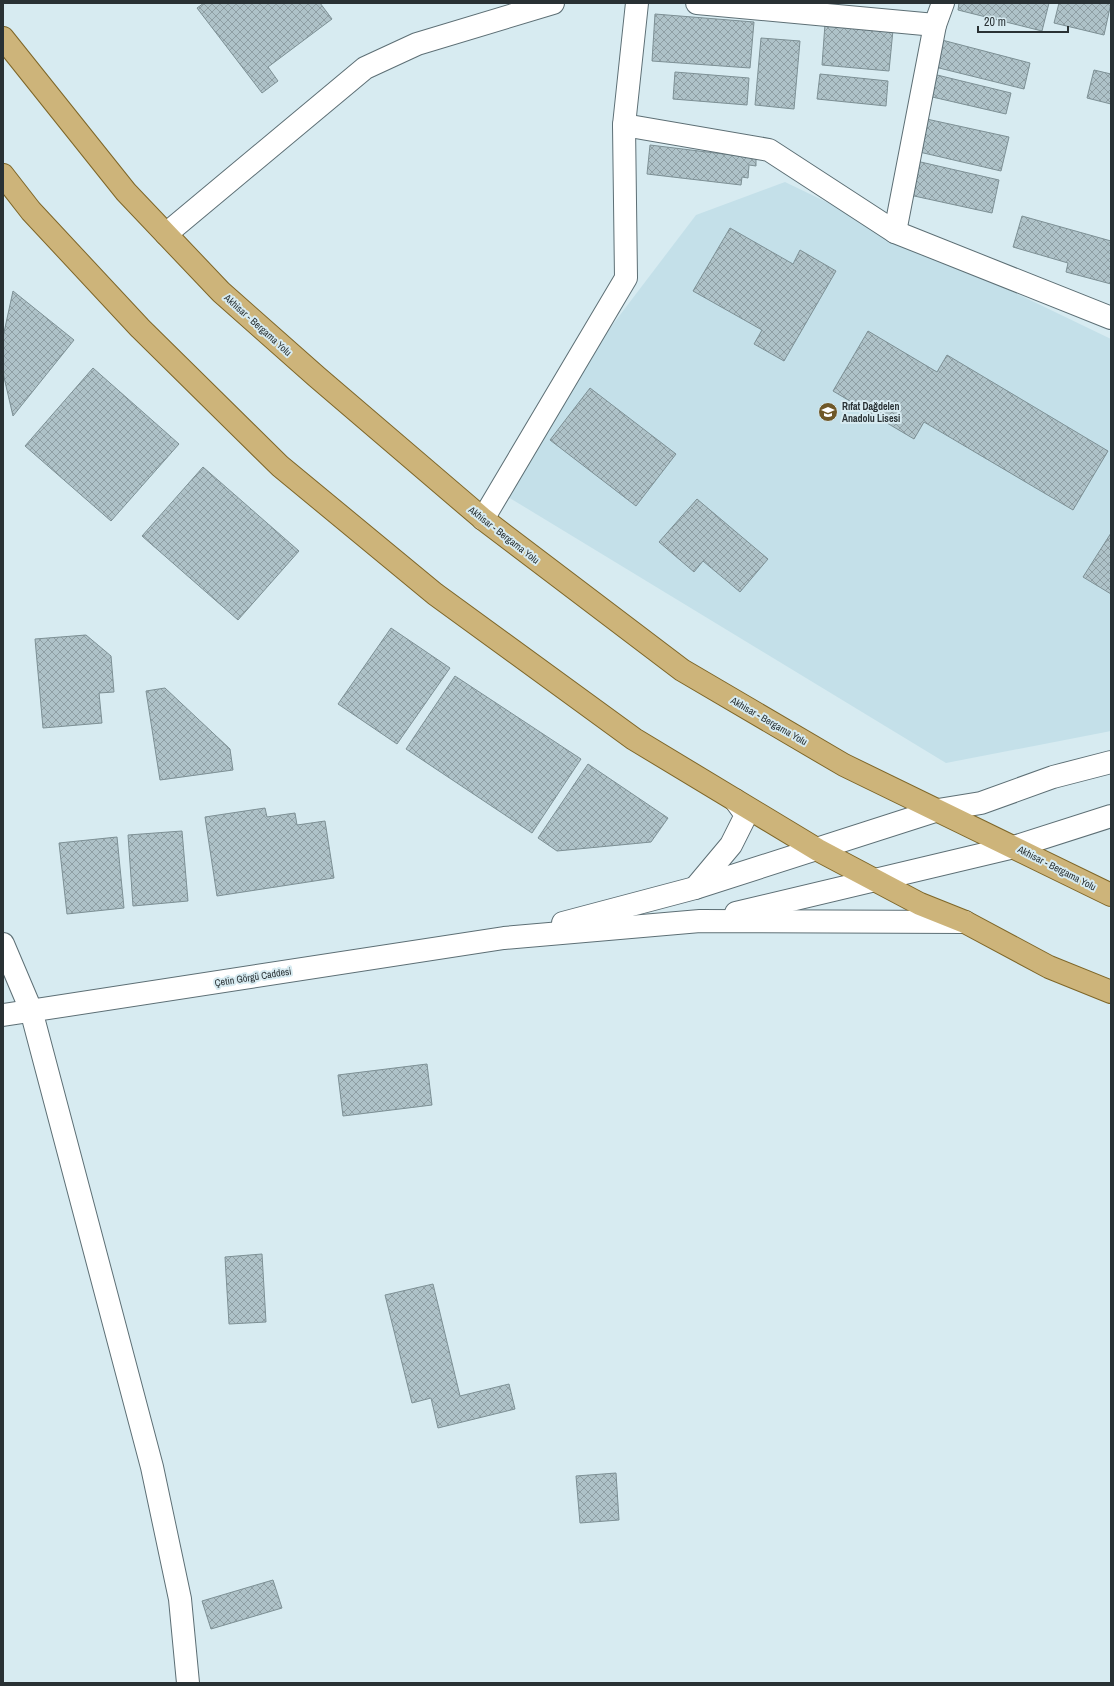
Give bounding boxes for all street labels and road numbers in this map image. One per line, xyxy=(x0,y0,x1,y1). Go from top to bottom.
street label: Akhisar - Bergama Yolu xyxy=(221,291,294,359)
street label: Akhisar - Bergama Yolu xyxy=(465,503,542,567)
street label: Akhisar - Bergama Yolu xyxy=(728,693,810,748)
street label: Akhisar - Bergama Yolu xyxy=(1015,842,1098,893)
street label: Çetin Görgü Caddesi xyxy=(214,965,292,989)

